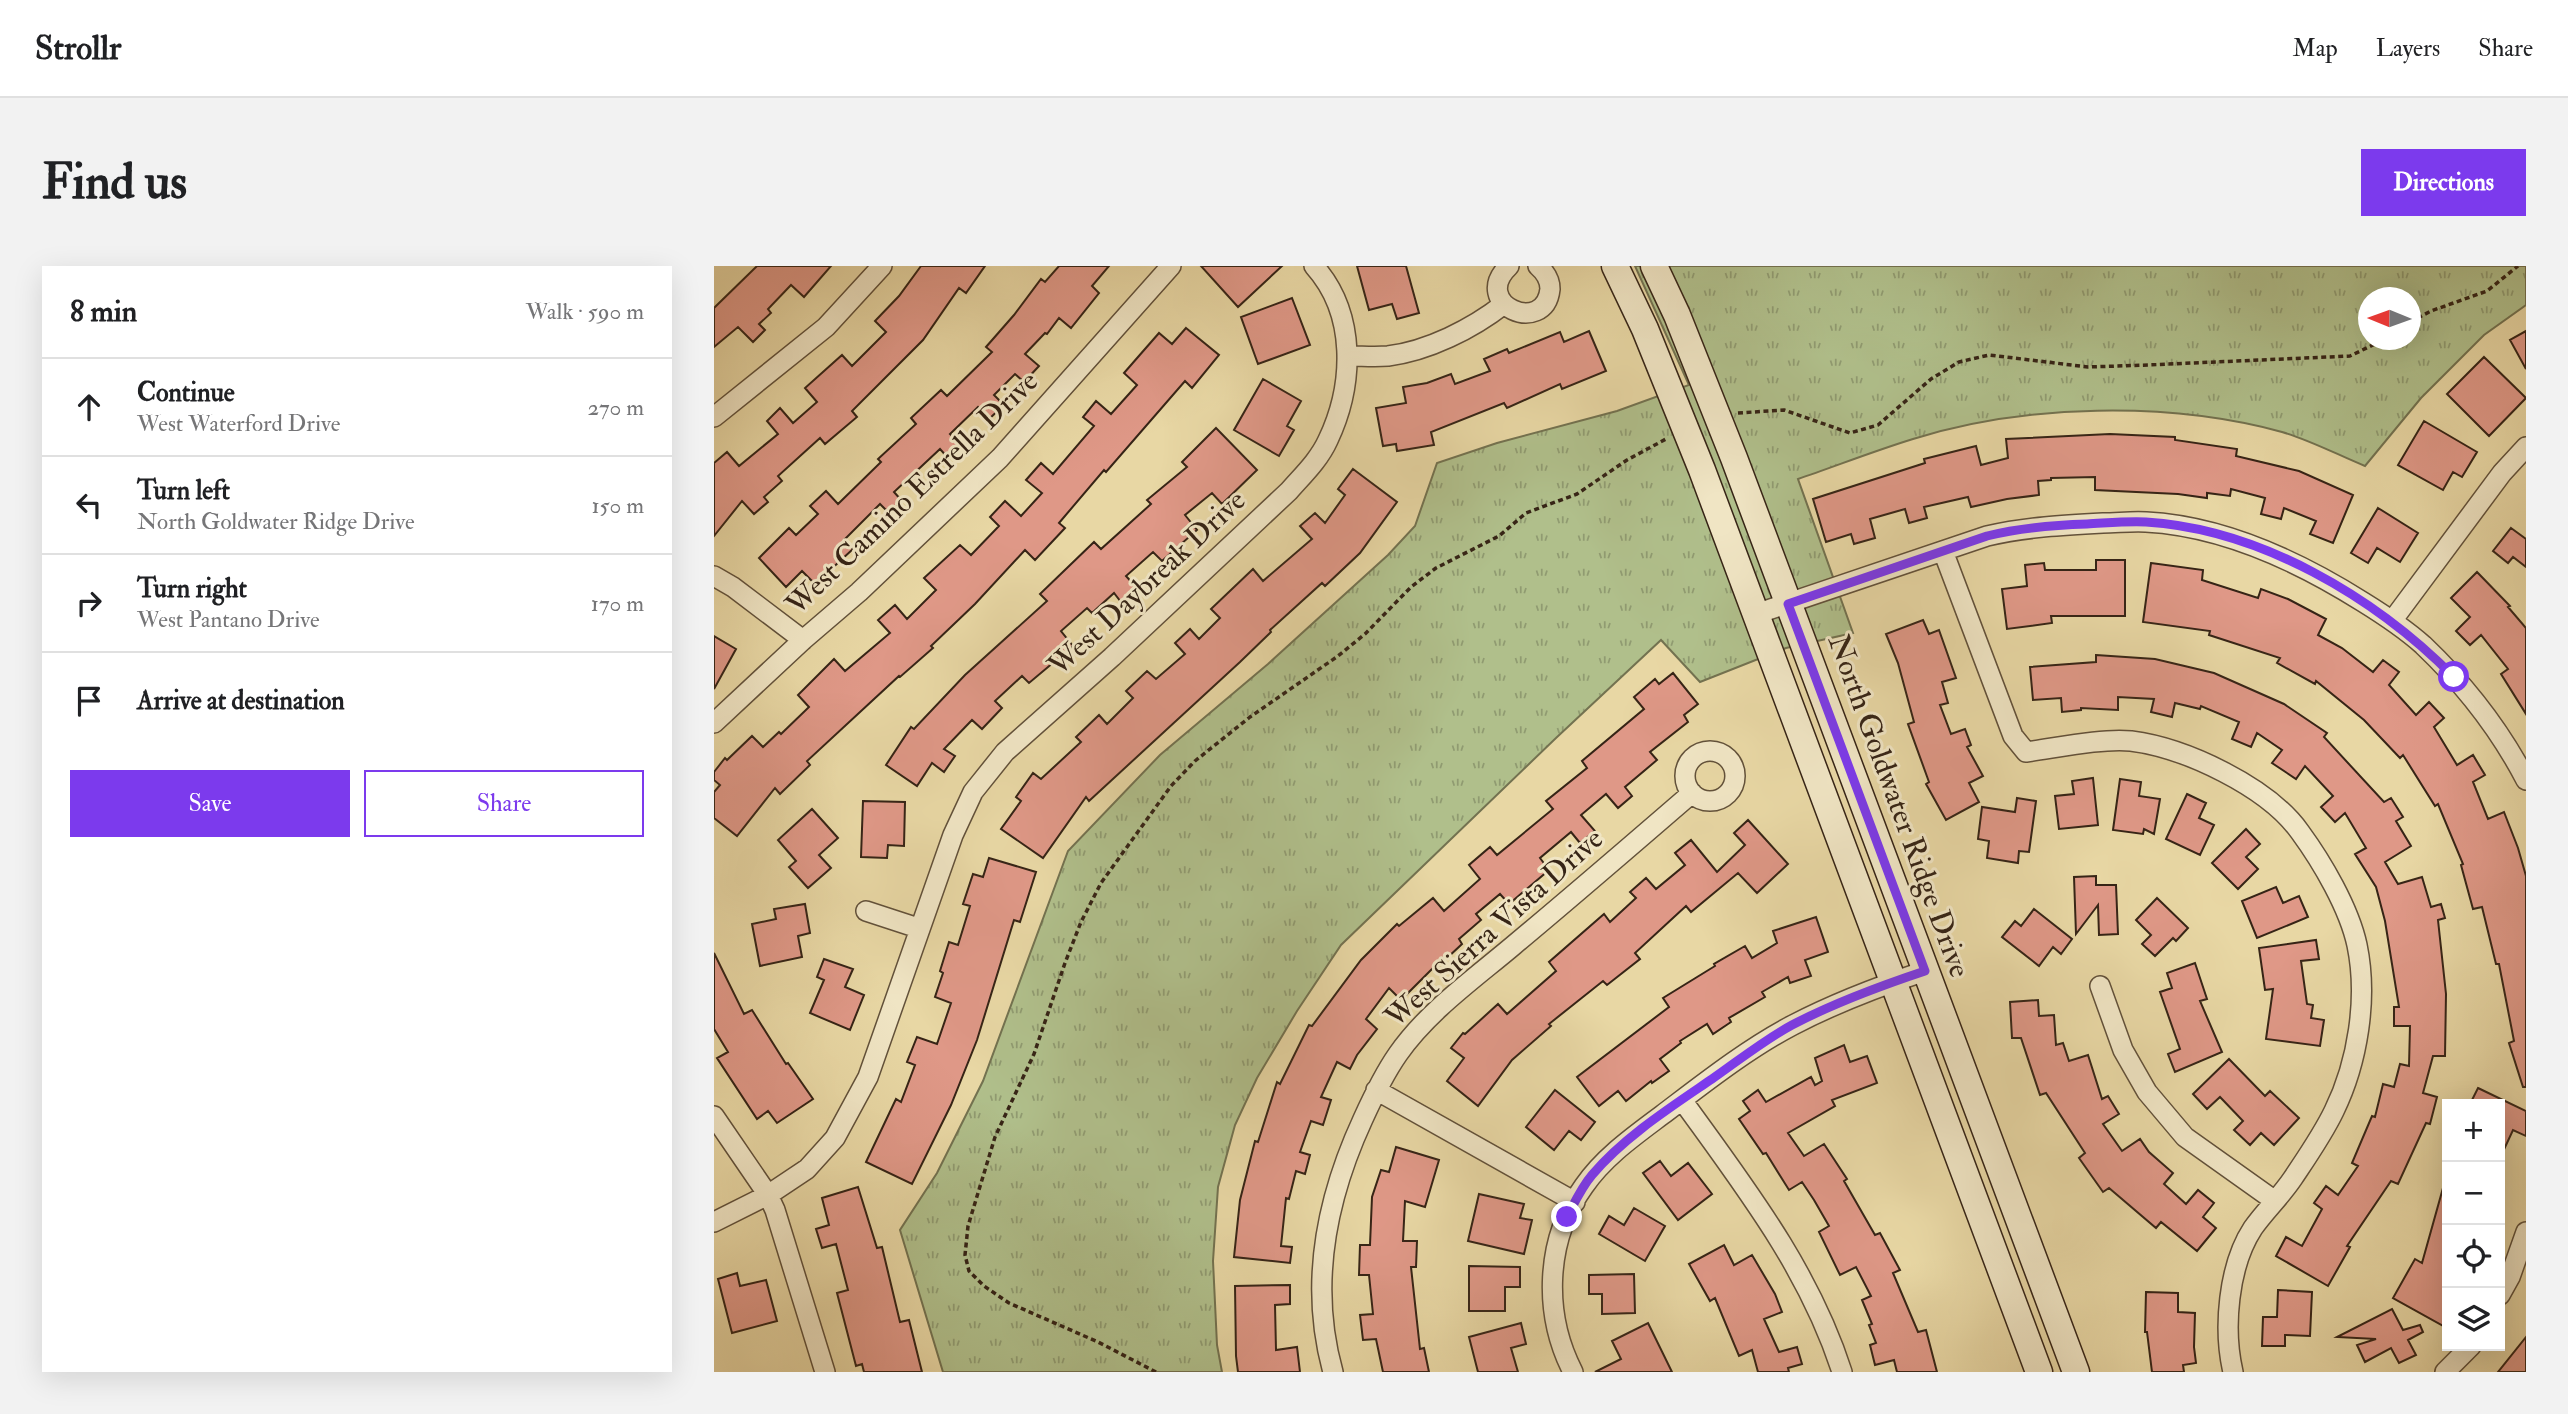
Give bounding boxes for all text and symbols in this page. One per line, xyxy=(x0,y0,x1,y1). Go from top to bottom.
text: Strollr xyxy=(35,28,121,69)
text: Map xyxy=(2293,33,2338,64)
text: Layers xyxy=(2376,33,2440,64)
text: Share xyxy=(2478,33,2533,64)
button: Directions xyxy=(2361,149,2526,216)
text: Find us xyxy=(42,152,187,213)
north arrow xyxy=(2358,287,2421,350)
text: 8 min xyxy=(70,293,137,330)
text: Walk · 590 m xyxy=(526,297,644,326)
street label: West Camino Estrella Drive xyxy=(777,363,1046,624)
text: Continue xyxy=(137,377,235,409)
icon: ahead xyxy=(70,388,108,426)
text: 270 m xyxy=(587,393,644,422)
text: West Waterford Drive xyxy=(137,409,340,438)
text: Turn left xyxy=(137,475,230,507)
street label: West Daybreak Drive xyxy=(1040,482,1253,685)
icon: left xyxy=(70,486,108,524)
text: 150 m xyxy=(591,491,644,520)
text: North Goldwater Ridge Drive xyxy=(137,507,415,536)
text: Turn right xyxy=(137,573,247,605)
icon: right xyxy=(70,584,108,622)
text: 170 m xyxy=(591,589,644,618)
text: West Pantano Drive xyxy=(137,605,320,634)
street label: North Goldwater Ridge Drive xyxy=(1820,630,1978,982)
route start xyxy=(2438,661,2469,692)
icon: arrive xyxy=(70,682,108,720)
text: Arrive at destination xyxy=(137,685,345,717)
button: Save xyxy=(70,770,350,837)
button: Share xyxy=(364,770,644,837)
street label: West Sierra Vista Drive xyxy=(1376,820,1611,1036)
map controls xyxy=(2442,1099,2505,1351)
button: + xyxy=(2442,1099,2505,1162)
button: − xyxy=(2442,1162,2505,1225)
route end xyxy=(1551,1201,1582,1232)
button: locate xyxy=(2442,1225,2505,1288)
button: layers xyxy=(2442,1288,2505,1351)

